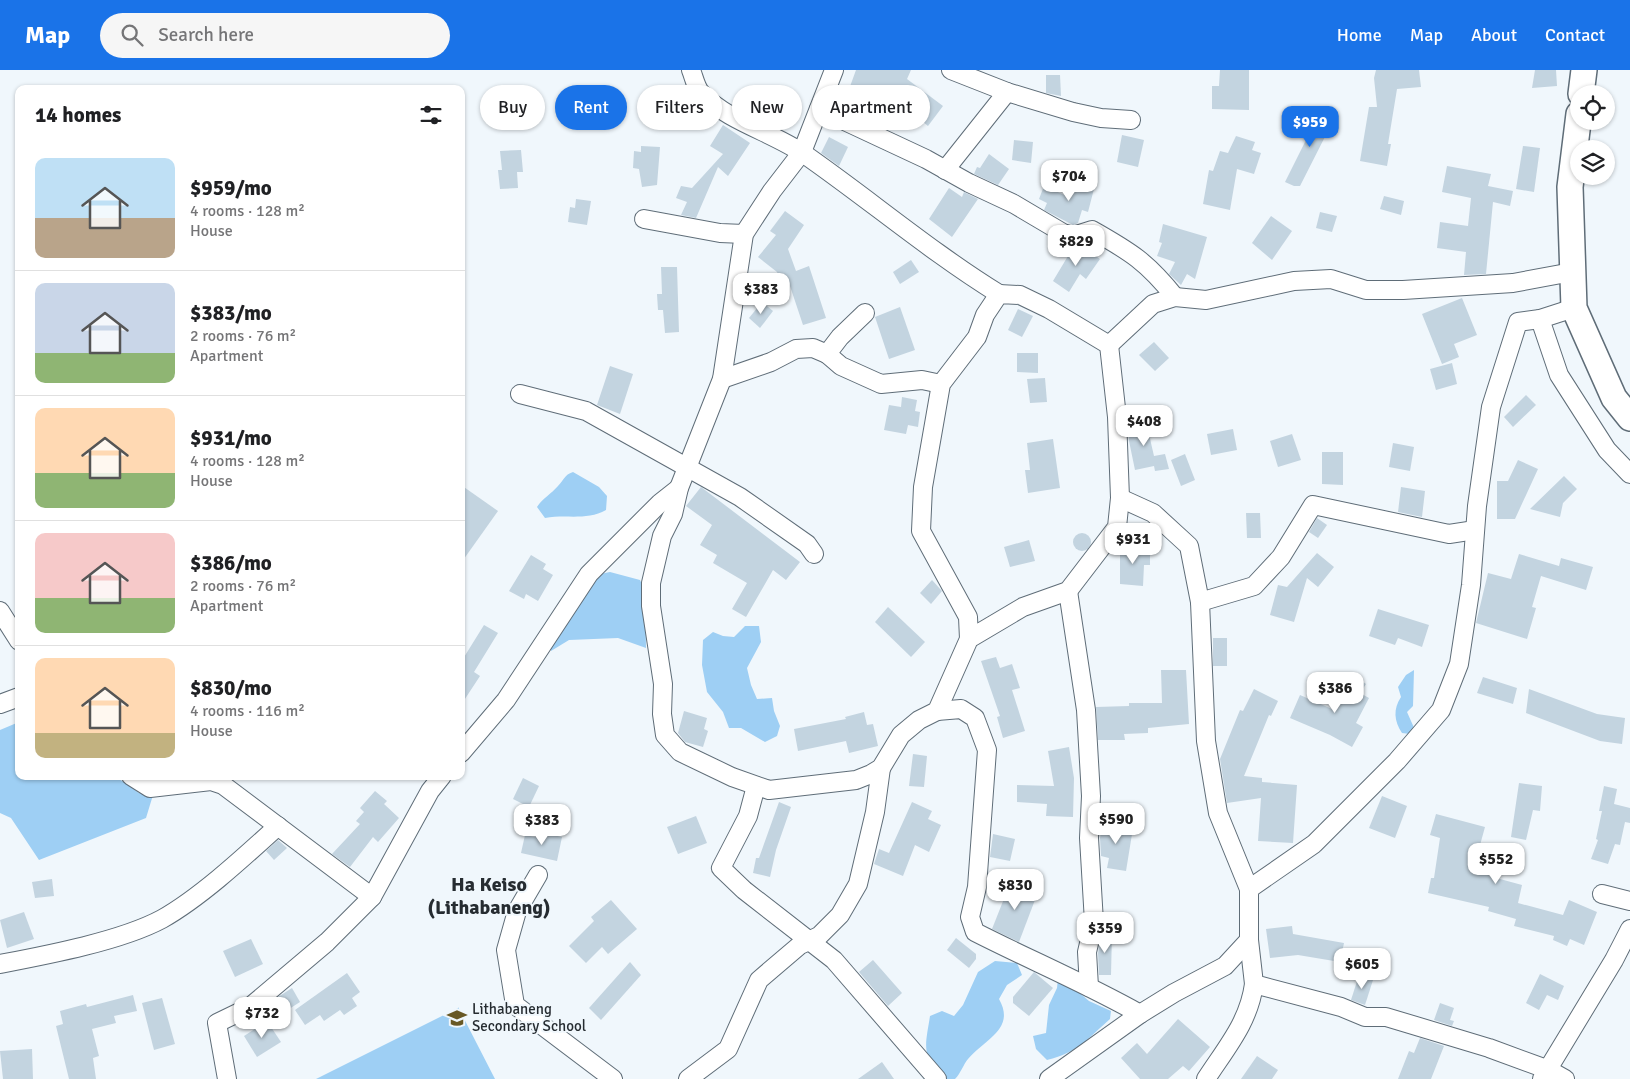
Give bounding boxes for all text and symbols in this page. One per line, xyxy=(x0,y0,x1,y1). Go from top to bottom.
search box xyxy=(100,13,450,58)
text: Map xyxy=(25,20,70,50)
icon: search xyxy=(118,21,146,49)
text: Search here xyxy=(158,23,254,47)
text: Home xyxy=(1337,24,1382,46)
text: Map xyxy=(1410,24,1443,46)
text: About xyxy=(1471,24,1517,46)
text: Contact xyxy=(1545,24,1605,46)
chip: Buy xyxy=(480,85,545,130)
chip: Rent xyxy=(555,85,627,130)
chip: Filters xyxy=(637,85,722,130)
chip: New xyxy=(732,85,802,130)
chip: Apartment xyxy=(812,85,930,130)
map controls xyxy=(1570,85,1615,185)
button: locate xyxy=(1570,85,1615,130)
icon: filters xyxy=(417,101,445,129)
text: 14 homes xyxy=(35,102,121,128)
pin: $959 xyxy=(1280,106,1340,148)
text: $959 xyxy=(1293,112,1327,132)
button: layers xyxy=(1570,140,1615,185)
pin: $704 xyxy=(1039,160,1099,202)
text: $704 xyxy=(1052,166,1086,186)
text: $959/mo xyxy=(190,175,272,201)
icon: home xyxy=(75,178,135,238)
text: 4 rooms · 128 m² xyxy=(190,201,305,221)
text: House xyxy=(190,221,233,241)
pin: $829 xyxy=(1046,224,1106,267)
text: $829 xyxy=(1059,231,1093,251)
pin: $383 xyxy=(731,272,791,315)
text: $383 xyxy=(744,279,778,299)
text: $383/mo xyxy=(190,300,272,326)
icon: home xyxy=(75,303,135,363)
text: 2 rooms · 76 m² xyxy=(190,326,296,346)
text: Apartment xyxy=(190,346,263,366)
pin: $408 xyxy=(1114,404,1174,447)
text: $408 xyxy=(1127,411,1161,431)
text: $931/mo xyxy=(190,425,272,451)
icon: home xyxy=(75,428,135,488)
text: 4 rooms · 128 m² xyxy=(190,451,305,471)
text: House xyxy=(190,471,233,491)
pin: $931 xyxy=(1103,522,1163,565)
text: $931 xyxy=(1116,529,1150,549)
text: $386/mo xyxy=(190,550,272,576)
icon: home xyxy=(75,553,135,613)
text: 2 rooms · 76 m² xyxy=(190,576,296,596)
text: Apartment xyxy=(190,596,263,616)
pin: $386 xyxy=(1305,672,1365,714)
text: $830/mo xyxy=(190,675,272,701)
icon: home xyxy=(75,678,135,738)
text: $386 xyxy=(1318,678,1352,698)
text: 4 rooms · 116 m² xyxy=(190,701,305,721)
text: House xyxy=(190,721,233,741)
pin: $590 xyxy=(1086,802,1146,845)
pin: $383 xyxy=(512,804,572,846)
text: $590 xyxy=(1099,809,1133,829)
text: $383 xyxy=(525,810,559,830)
pin: $552 xyxy=(1466,842,1526,885)
text: $552 xyxy=(1479,849,1513,869)
pin: $830 xyxy=(985,868,1045,911)
district label: Ha Keiso (Lithabaneng) xyxy=(427,872,551,920)
text: $830 xyxy=(998,875,1032,895)
pin: $359 xyxy=(1075,912,1135,954)
text: $359 xyxy=(1088,918,1122,938)
pin: $605 xyxy=(1332,948,1392,990)
text: $605 xyxy=(1345,954,1379,974)
pin: $732 xyxy=(232,996,292,1039)
place label: Lithabaneng Secondary School xyxy=(472,1000,586,1035)
text: $732 xyxy=(245,1003,279,1023)
school or university icon: Lithabaneng Secondary School xyxy=(446,1007,468,1029)

